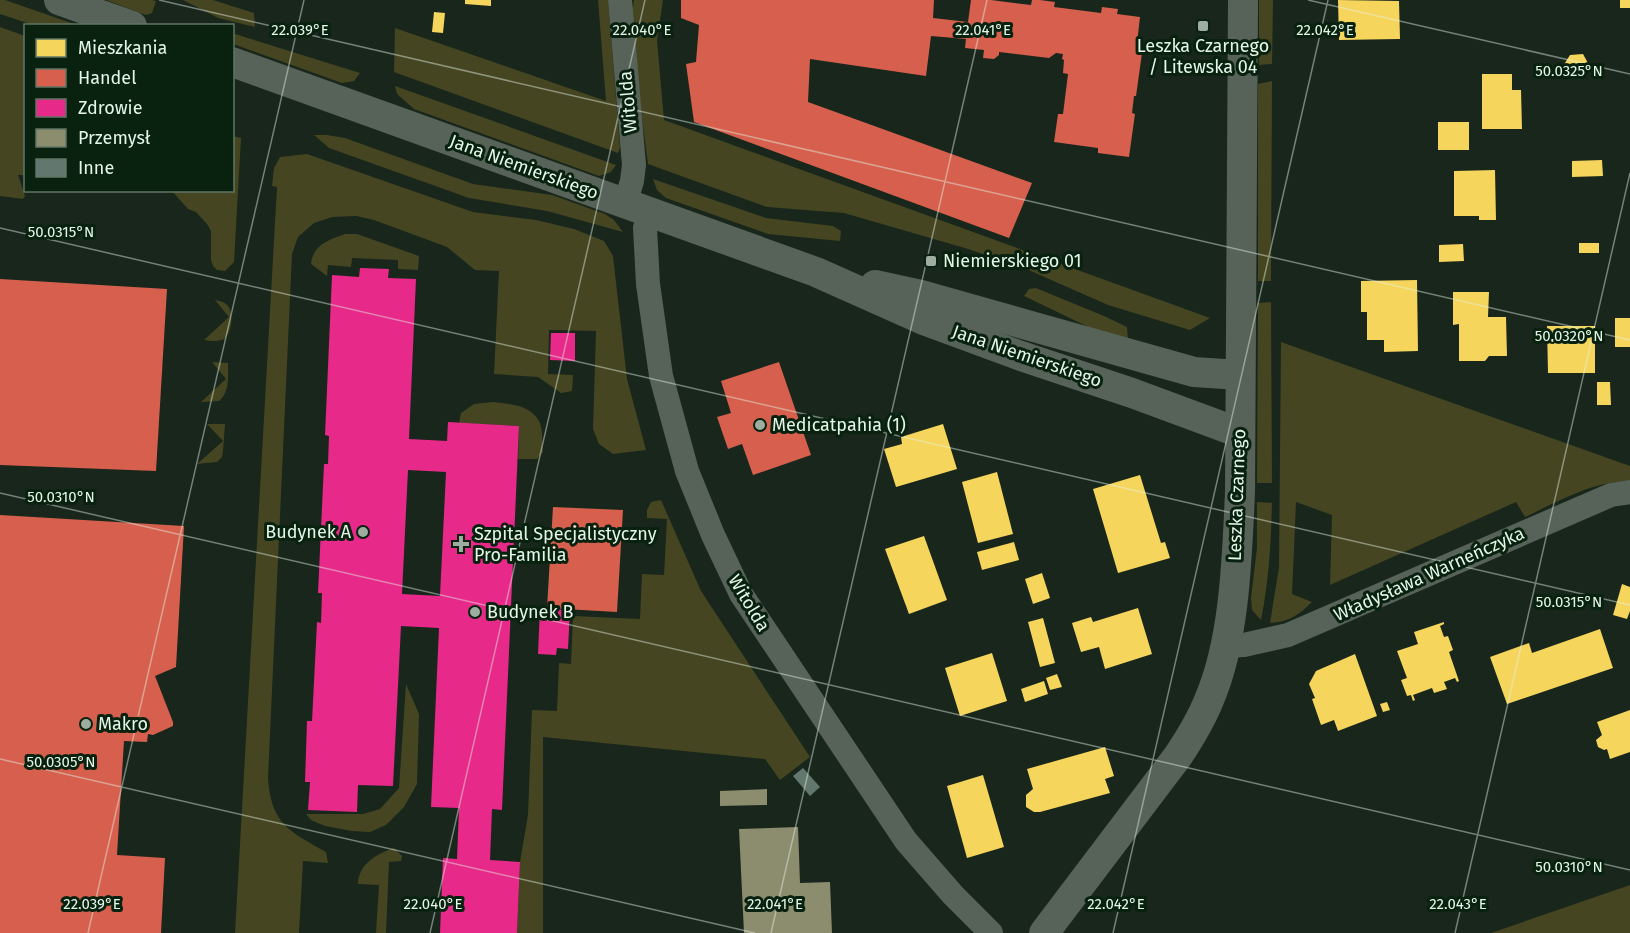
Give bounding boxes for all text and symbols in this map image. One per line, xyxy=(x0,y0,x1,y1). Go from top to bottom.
marker: Leszka Czarnego / Litewska 04 xyxy=(1196,19,1210,33)
text: 22.039°E xyxy=(271,21,329,39)
text: 22.040°E xyxy=(613,21,671,39)
text: 22.041°E xyxy=(955,21,1011,39)
text: 22.042°E xyxy=(1296,21,1354,39)
legend xyxy=(24,24,234,192)
place label: Leszka Czarnego / Litewska 04 xyxy=(1137,35,1269,78)
text: Mieszkania xyxy=(78,37,167,59)
text: 50.0325°N xyxy=(1535,62,1603,80)
text: Handel xyxy=(78,67,136,89)
street label: Witolda xyxy=(614,70,642,134)
text: Zdrowie xyxy=(78,97,142,119)
text: Przemysł xyxy=(78,127,151,149)
street label: Jana Niemierskiego xyxy=(447,130,601,204)
text: Inne xyxy=(78,157,114,179)
text: 50.0315°N xyxy=(28,223,94,241)
place label: Niemierskiego 01 xyxy=(943,250,1081,272)
marker: Niemierskiego 01 xyxy=(924,254,938,268)
street label: Jana Niemierskiego xyxy=(949,320,1105,392)
text: 50.0320°N xyxy=(1535,327,1603,345)
place label: Medicatpahia (1) xyxy=(772,414,906,436)
marker: Medicatpahia (1) xyxy=(753,418,767,432)
street label: Leszka Czarnego xyxy=(1224,428,1250,562)
text: 50.0310°N xyxy=(27,488,95,506)
place label: Budynek A xyxy=(265,521,352,543)
street label: Władysława Warneńczyka xyxy=(1330,522,1528,626)
place label: Szpital Specjalistyczny Pro-Familia xyxy=(474,523,657,566)
marker: Budynek A xyxy=(356,525,370,539)
marker: Szpital Specjalistyczny Pro-Familia xyxy=(452,535,470,553)
street label: Witolda xyxy=(723,571,775,635)
text: 50.0315°N xyxy=(1536,593,1602,611)
place label: Budynek B xyxy=(487,601,573,623)
marker: Budynek B xyxy=(468,605,482,619)
place label: Makro xyxy=(98,713,148,735)
marker: Makro xyxy=(79,717,93,731)
text: 50.0305°N xyxy=(27,753,95,771)
text: 50.0310°N xyxy=(1535,858,1603,876)
text: 22.039°E xyxy=(63,895,121,913)
text: 22.040°E xyxy=(404,895,462,913)
text: 22.041°E xyxy=(747,895,803,913)
text: 22.042°E xyxy=(1087,895,1145,913)
text: 22.043°E xyxy=(1429,895,1487,913)

